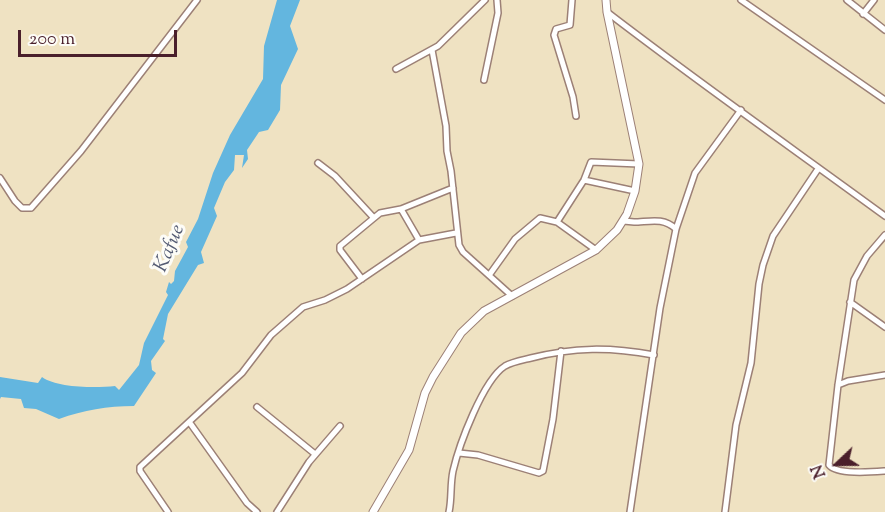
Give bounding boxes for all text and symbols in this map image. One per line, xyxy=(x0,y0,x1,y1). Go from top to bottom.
scale bar xyxy=(21,18,180,56)
text: 200 m xyxy=(29,27,75,53)
water label: Kafue xyxy=(150,222,192,276)
north arrow xyxy=(807,434,867,494)
text: N xyxy=(807,461,833,481)

